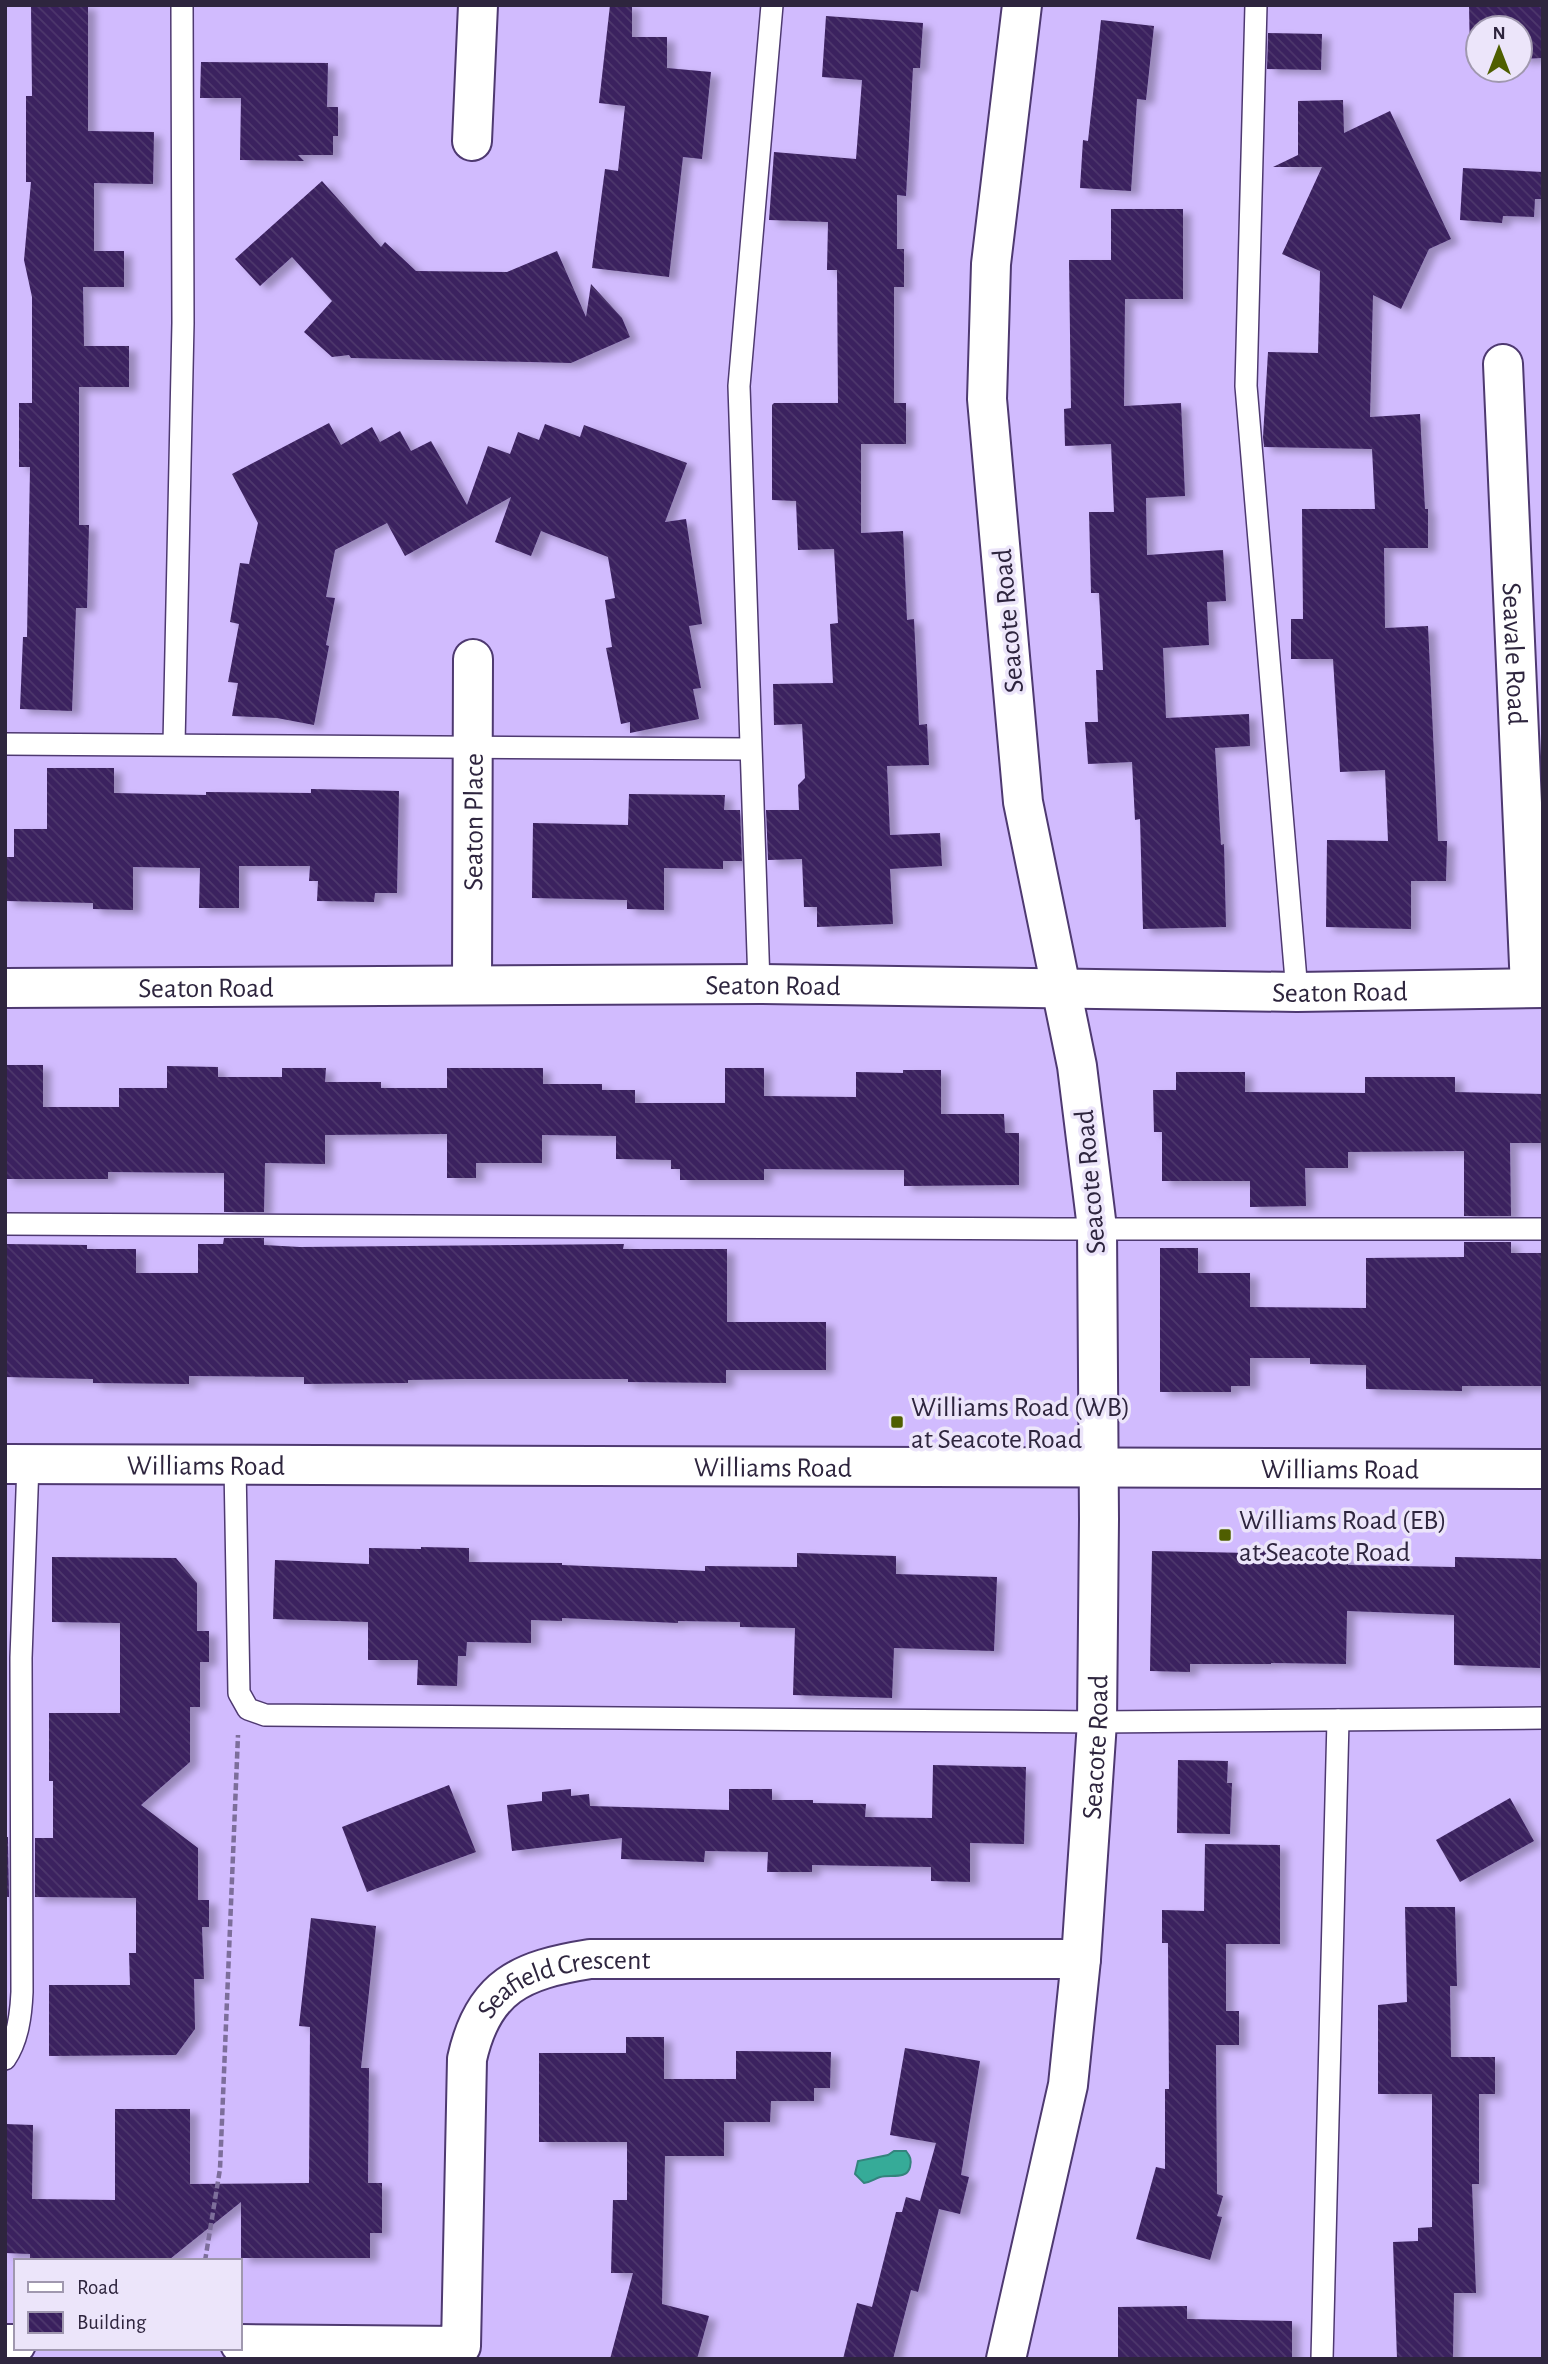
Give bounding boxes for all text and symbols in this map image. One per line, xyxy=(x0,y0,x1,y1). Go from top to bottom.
north arrow xyxy=(1464,14,1534,84)
text: N xyxy=(1492,24,1506,43)
street label: Seacote Road xyxy=(989,547,1029,694)
street label: Seavale Road xyxy=(1496,582,1531,726)
street label: Seaton Place xyxy=(460,753,489,891)
street label: Seaton Road xyxy=(705,972,841,1001)
street label: Seaton Road xyxy=(138,975,274,1003)
street label: Seaton Road xyxy=(1272,978,1408,1008)
street label: Seacote Road xyxy=(1071,1108,1111,1255)
place label: Williams Road (WB) at Seacote Road xyxy=(911,1394,1130,1454)
marker: Williams Road (WB) at Seacote Road xyxy=(889,1414,905,1430)
street label: Williams Road xyxy=(127,1452,285,1481)
street label: Williams Road xyxy=(694,1454,852,1483)
street label: Williams Road xyxy=(1261,1456,1419,1485)
place label: Williams Road (EB) at Seacote Road xyxy=(1239,1507,1447,1567)
marker: Williams Road (EB) at Seacote Road xyxy=(1217,1527,1233,1543)
street label: Seacote Road xyxy=(1078,1675,1113,1820)
street label: Seafield Crescent xyxy=(473,1947,650,2024)
legend xyxy=(14,2259,242,2350)
text: Road xyxy=(77,2277,119,2298)
text: Building xyxy=(77,2312,147,2333)

